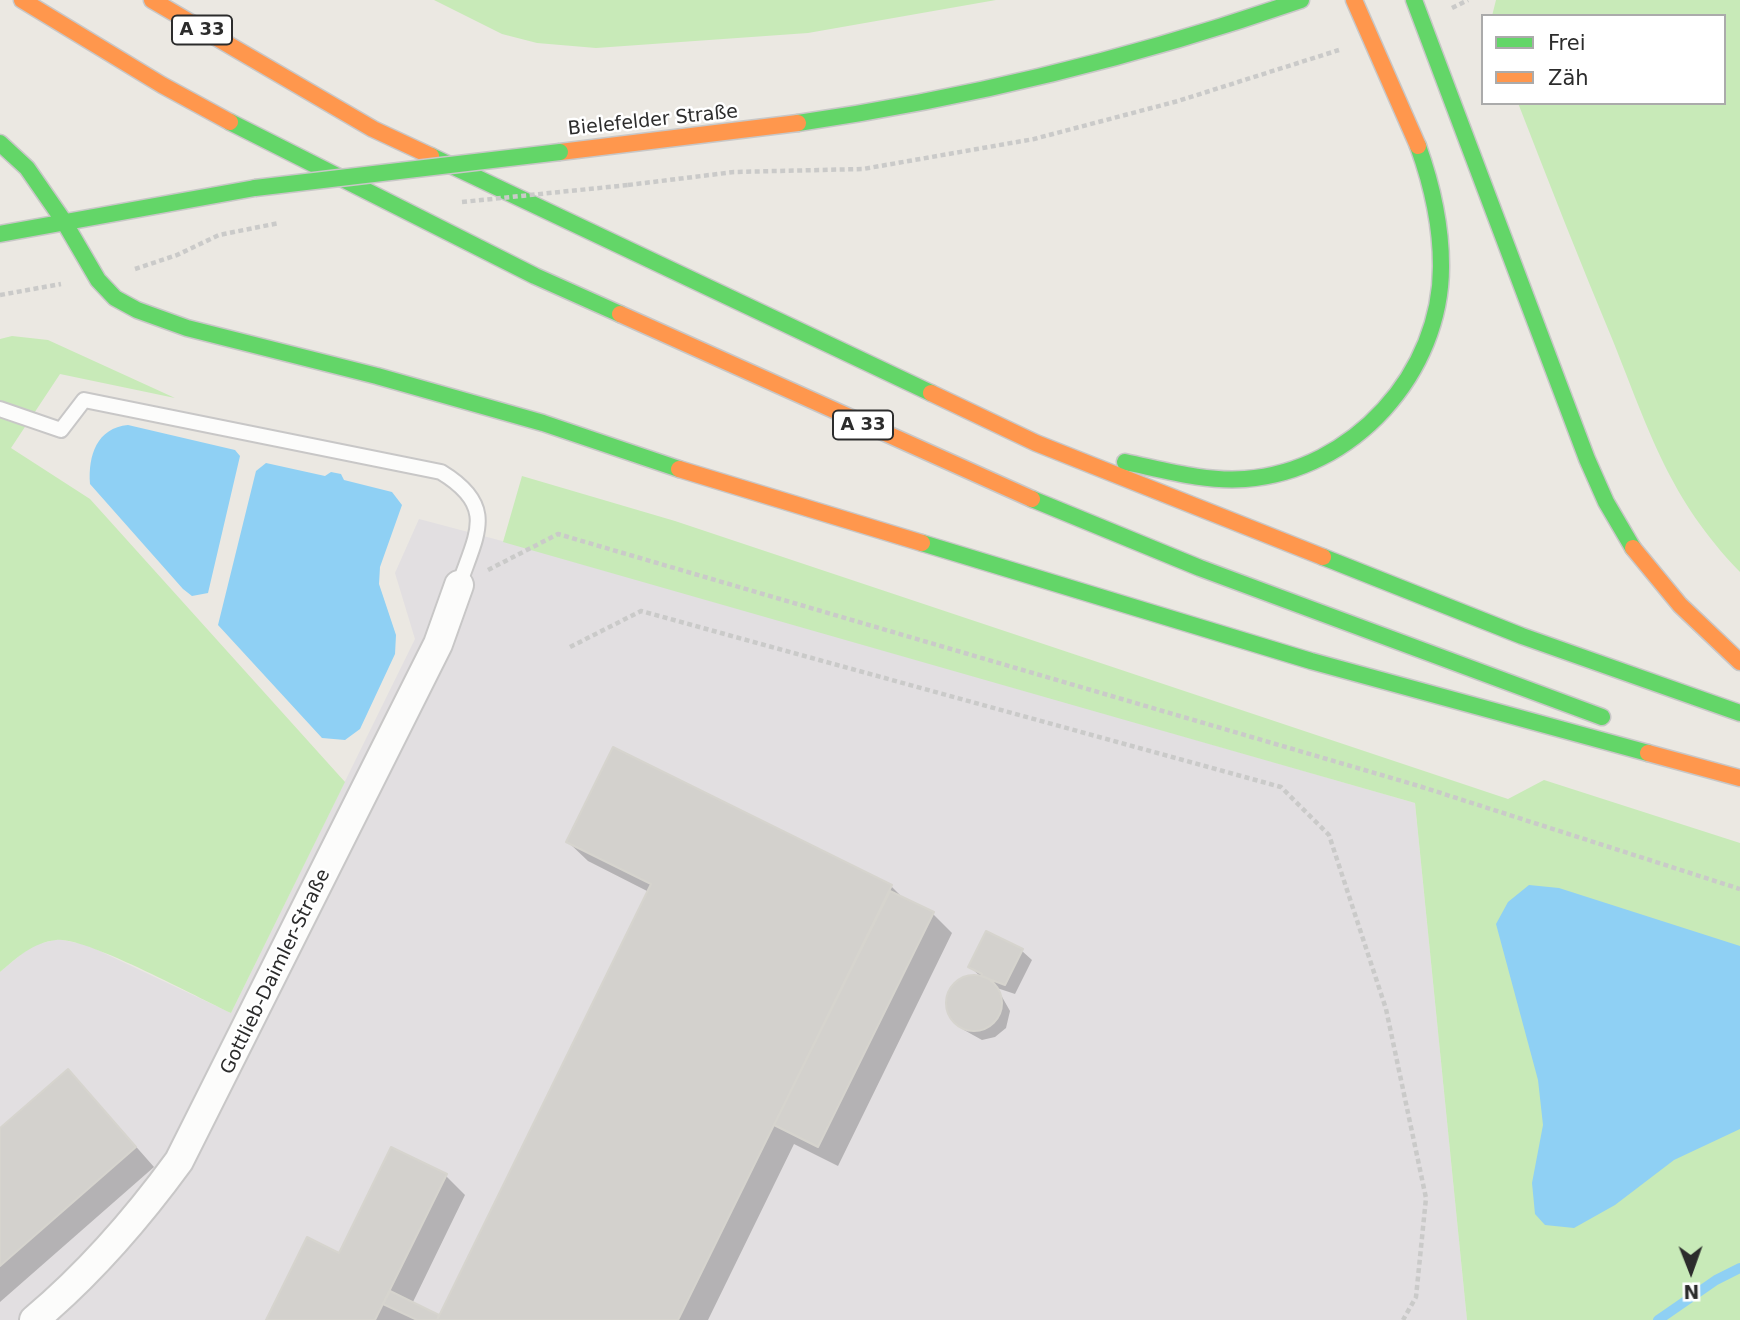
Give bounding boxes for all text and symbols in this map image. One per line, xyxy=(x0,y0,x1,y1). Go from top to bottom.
legend xyxy=(1481,14,1726,105)
road number: A 33 xyxy=(172,15,232,44)
text: Frei xyxy=(1548,31,1585,55)
text: Zäh xyxy=(1548,66,1589,90)
street label: Bielefelder Straße xyxy=(567,101,739,141)
road number: A 33 xyxy=(833,410,893,440)
street label: Gottlieb-Daimler-Straße xyxy=(216,866,336,1078)
north arrow xyxy=(1656,1236,1726,1306)
text: N xyxy=(1683,1281,1700,1303)

